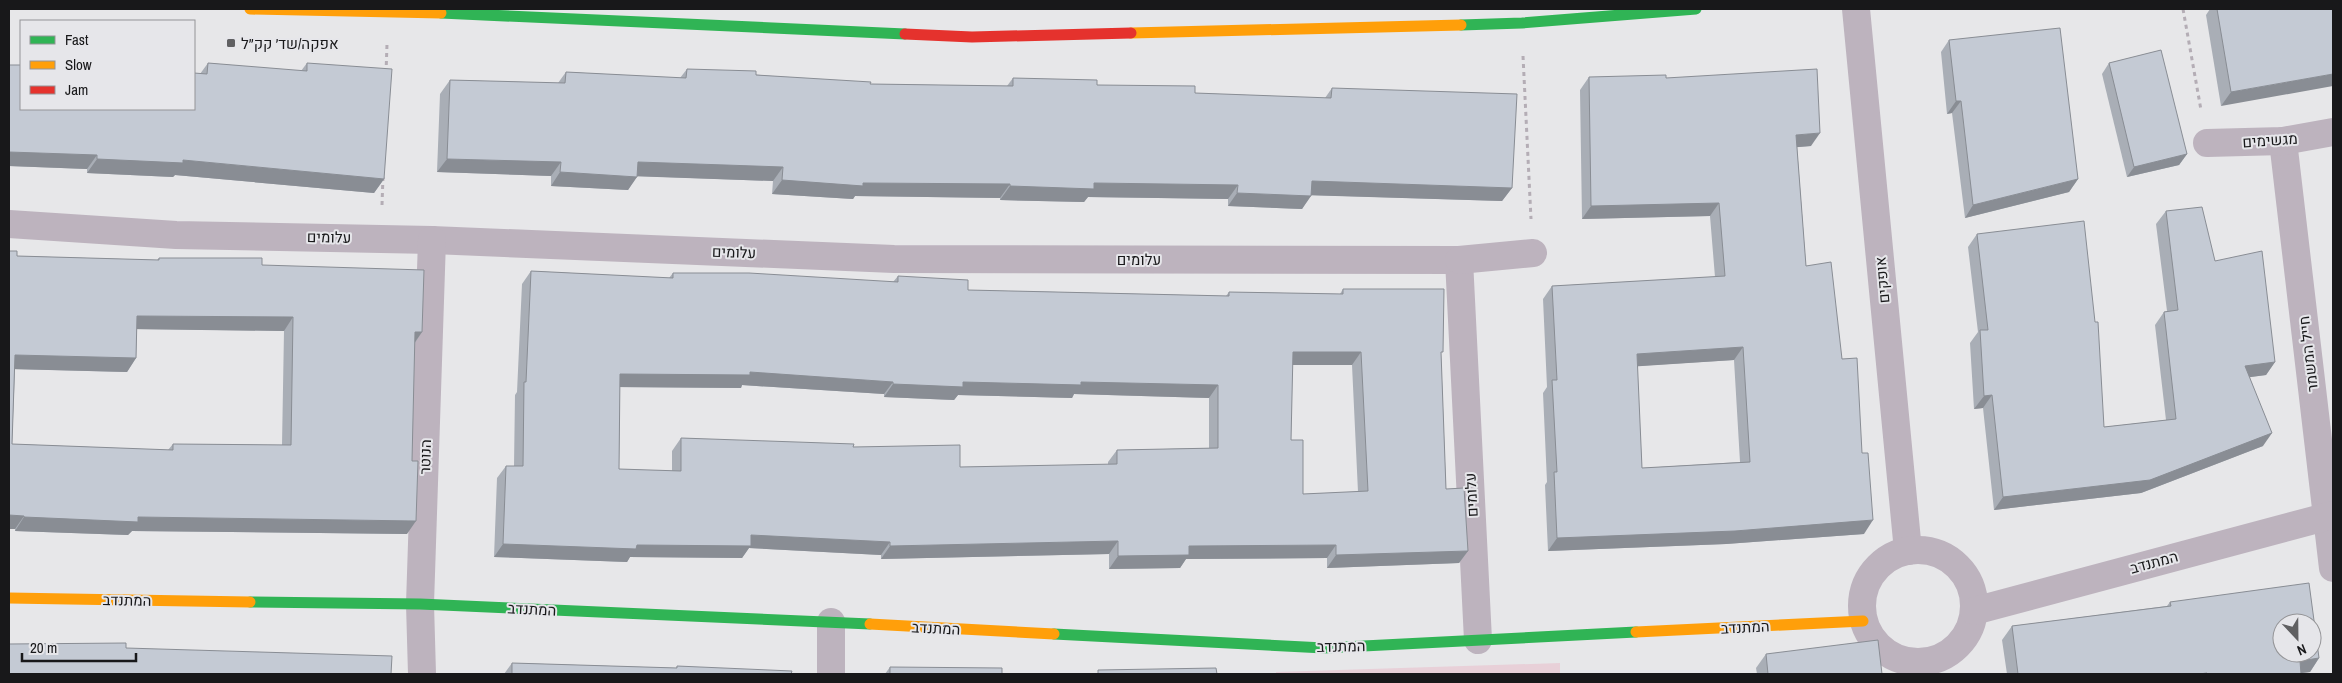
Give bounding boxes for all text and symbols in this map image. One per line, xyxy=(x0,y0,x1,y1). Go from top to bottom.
legend xyxy=(20,20,195,110)
text: Fast xyxy=(65,29,89,50)
place label: אפקה/שד׳ קק״ל xyxy=(241,33,339,54)
marker: אפקה/שד׳ קק״ל xyxy=(225,37,237,49)
text: Slow xyxy=(65,54,92,75)
text: Jam xyxy=(65,79,88,100)
street label: מגשימים xyxy=(2242,128,2298,152)
street label: עלומים xyxy=(307,226,351,248)
street label: עלומים xyxy=(711,241,757,263)
street label: עלומים xyxy=(1117,249,1161,270)
street label: אופקים xyxy=(1869,256,1895,304)
street label: חייל המשמר xyxy=(2293,315,2323,393)
street label: הנוטר xyxy=(414,439,436,475)
street label: עלומים xyxy=(1459,472,1483,518)
street label: המתנדב xyxy=(2128,546,2180,578)
street label: המתנדב xyxy=(102,589,152,611)
street label: המתנדב xyxy=(507,597,557,621)
north arrow xyxy=(2272,613,2322,663)
street label: המתנדב xyxy=(1720,615,1770,639)
street label: המתנדב xyxy=(911,616,961,640)
scale bar xyxy=(22,630,136,662)
street label: המתנדב xyxy=(1316,635,1366,657)
text: 20 m xyxy=(30,637,57,658)
text: N xyxy=(2295,640,2309,660)

